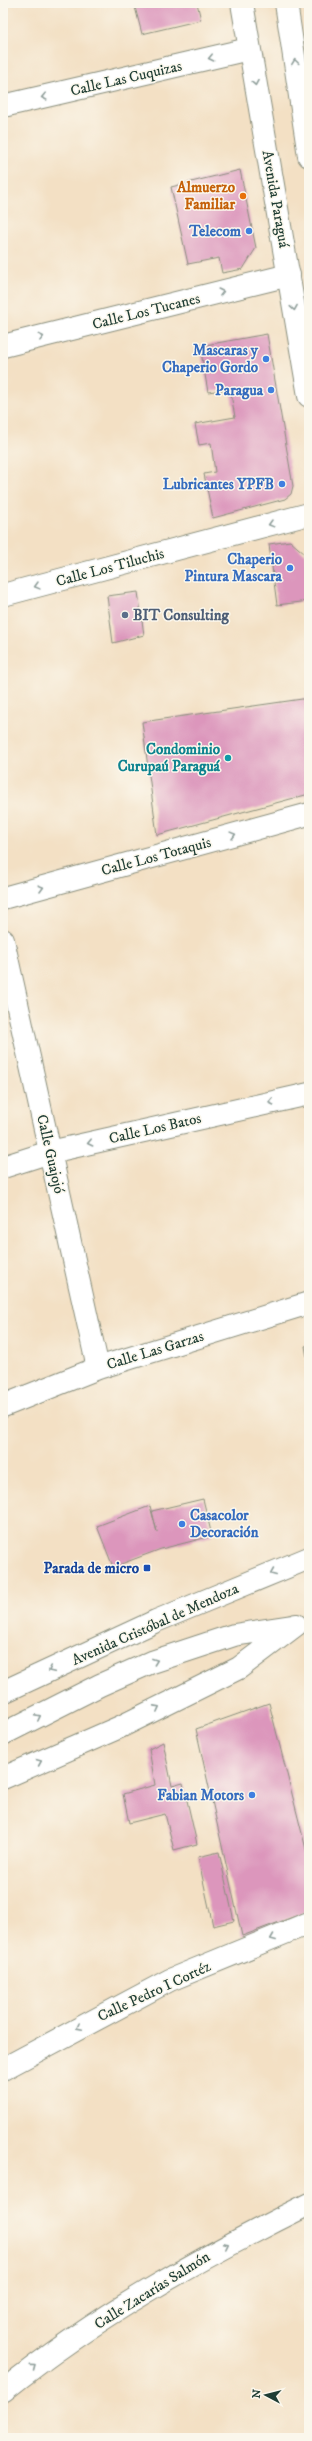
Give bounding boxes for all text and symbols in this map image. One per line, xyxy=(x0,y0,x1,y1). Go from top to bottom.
one-way arrow xyxy=(208,53,215,61)
street label: Calle Las Cuquizas xyxy=(69,56,184,101)
one-way arrow xyxy=(291,59,300,65)
one-way arrow xyxy=(251,80,259,86)
one-way arrow xyxy=(41,92,47,100)
street label: Avenida Paraguá xyxy=(258,149,294,250)
place label: Almuerzo Familiar xyxy=(176,178,236,214)
marker: Almuerzo Familiar xyxy=(238,191,248,201)
place label: Telecom xyxy=(188,222,242,241)
marker: Telecom xyxy=(244,226,254,236)
one-way arrow xyxy=(218,288,225,297)
street label: Calle Los Tucanes xyxy=(90,289,202,334)
one-way arrow xyxy=(289,304,298,311)
one-way arrow xyxy=(38,333,44,341)
place label: Mascaras y Chaperio Gordo xyxy=(162,341,259,377)
marker: Mascaras y Chaperio Gordo xyxy=(261,354,271,364)
place label: Paragua xyxy=(215,381,264,400)
marker: Paragua xyxy=(266,385,276,395)
place label: Lubricantes YPFB xyxy=(163,475,274,494)
marker: Lubricantes YPFB xyxy=(277,479,287,489)
one-way arrow xyxy=(268,519,275,528)
street label: Calle Los Tiluchis xyxy=(54,544,166,591)
place label: Chaperio Pintura Mascara xyxy=(185,550,283,586)
marker: Chaperio Pintura Mascara xyxy=(285,563,295,573)
one-way arrow xyxy=(34,581,41,590)
place label: BIT Consulting xyxy=(133,606,230,625)
marker: BIT Consulting xyxy=(120,610,130,620)
place label: Condominio Curupaú Paraguá xyxy=(118,740,221,776)
marker: Condominio Curupaú Paraguá xyxy=(223,753,233,763)
one-way arrow xyxy=(230,831,237,840)
street label: Calle Los Totaquis xyxy=(99,833,213,880)
one-way arrow xyxy=(37,884,44,893)
one-way arrow xyxy=(268,1098,274,1106)
street label: Calle Los Batos xyxy=(107,1109,203,1148)
street label: Calle Guajojó xyxy=(32,1113,69,1196)
one-way arrow xyxy=(86,1139,93,1147)
street label: Calle Las Garzas xyxy=(104,1327,206,1374)
place label: Casacolor Decoración xyxy=(190,1506,259,1542)
marker: Casacolor Decoración xyxy=(177,1519,187,1529)
place label: Parada de micro xyxy=(44,1559,140,1578)
marker: Parada de micro xyxy=(142,1563,152,1573)
one-way arrow xyxy=(270,1568,277,1576)
street label: Avenida Cristóbal de Mendoza xyxy=(69,1579,242,1670)
one-way arrow xyxy=(152,1657,159,1666)
one-way arrow xyxy=(48,1665,56,1673)
one-way arrow xyxy=(153,1705,160,1713)
one-way arrow xyxy=(34,1714,41,1721)
one-way arrow xyxy=(34,1759,42,1767)
place label: Fabian Motors xyxy=(157,1786,244,1805)
marker: Fabian Motors xyxy=(247,1790,257,1800)
one-way arrow xyxy=(269,1933,276,1941)
street label: Calle Pedro I Cortéz xyxy=(95,1957,214,2026)
one-way arrow xyxy=(75,2022,83,2030)
one-way arrow xyxy=(222,2242,229,2250)
street label: Calle Zacarías Salmón xyxy=(91,2247,214,2334)
one-way arrow xyxy=(29,2364,36,2371)
north arrow xyxy=(246,2375,286,2415)
text: N xyxy=(250,2389,265,2399)

